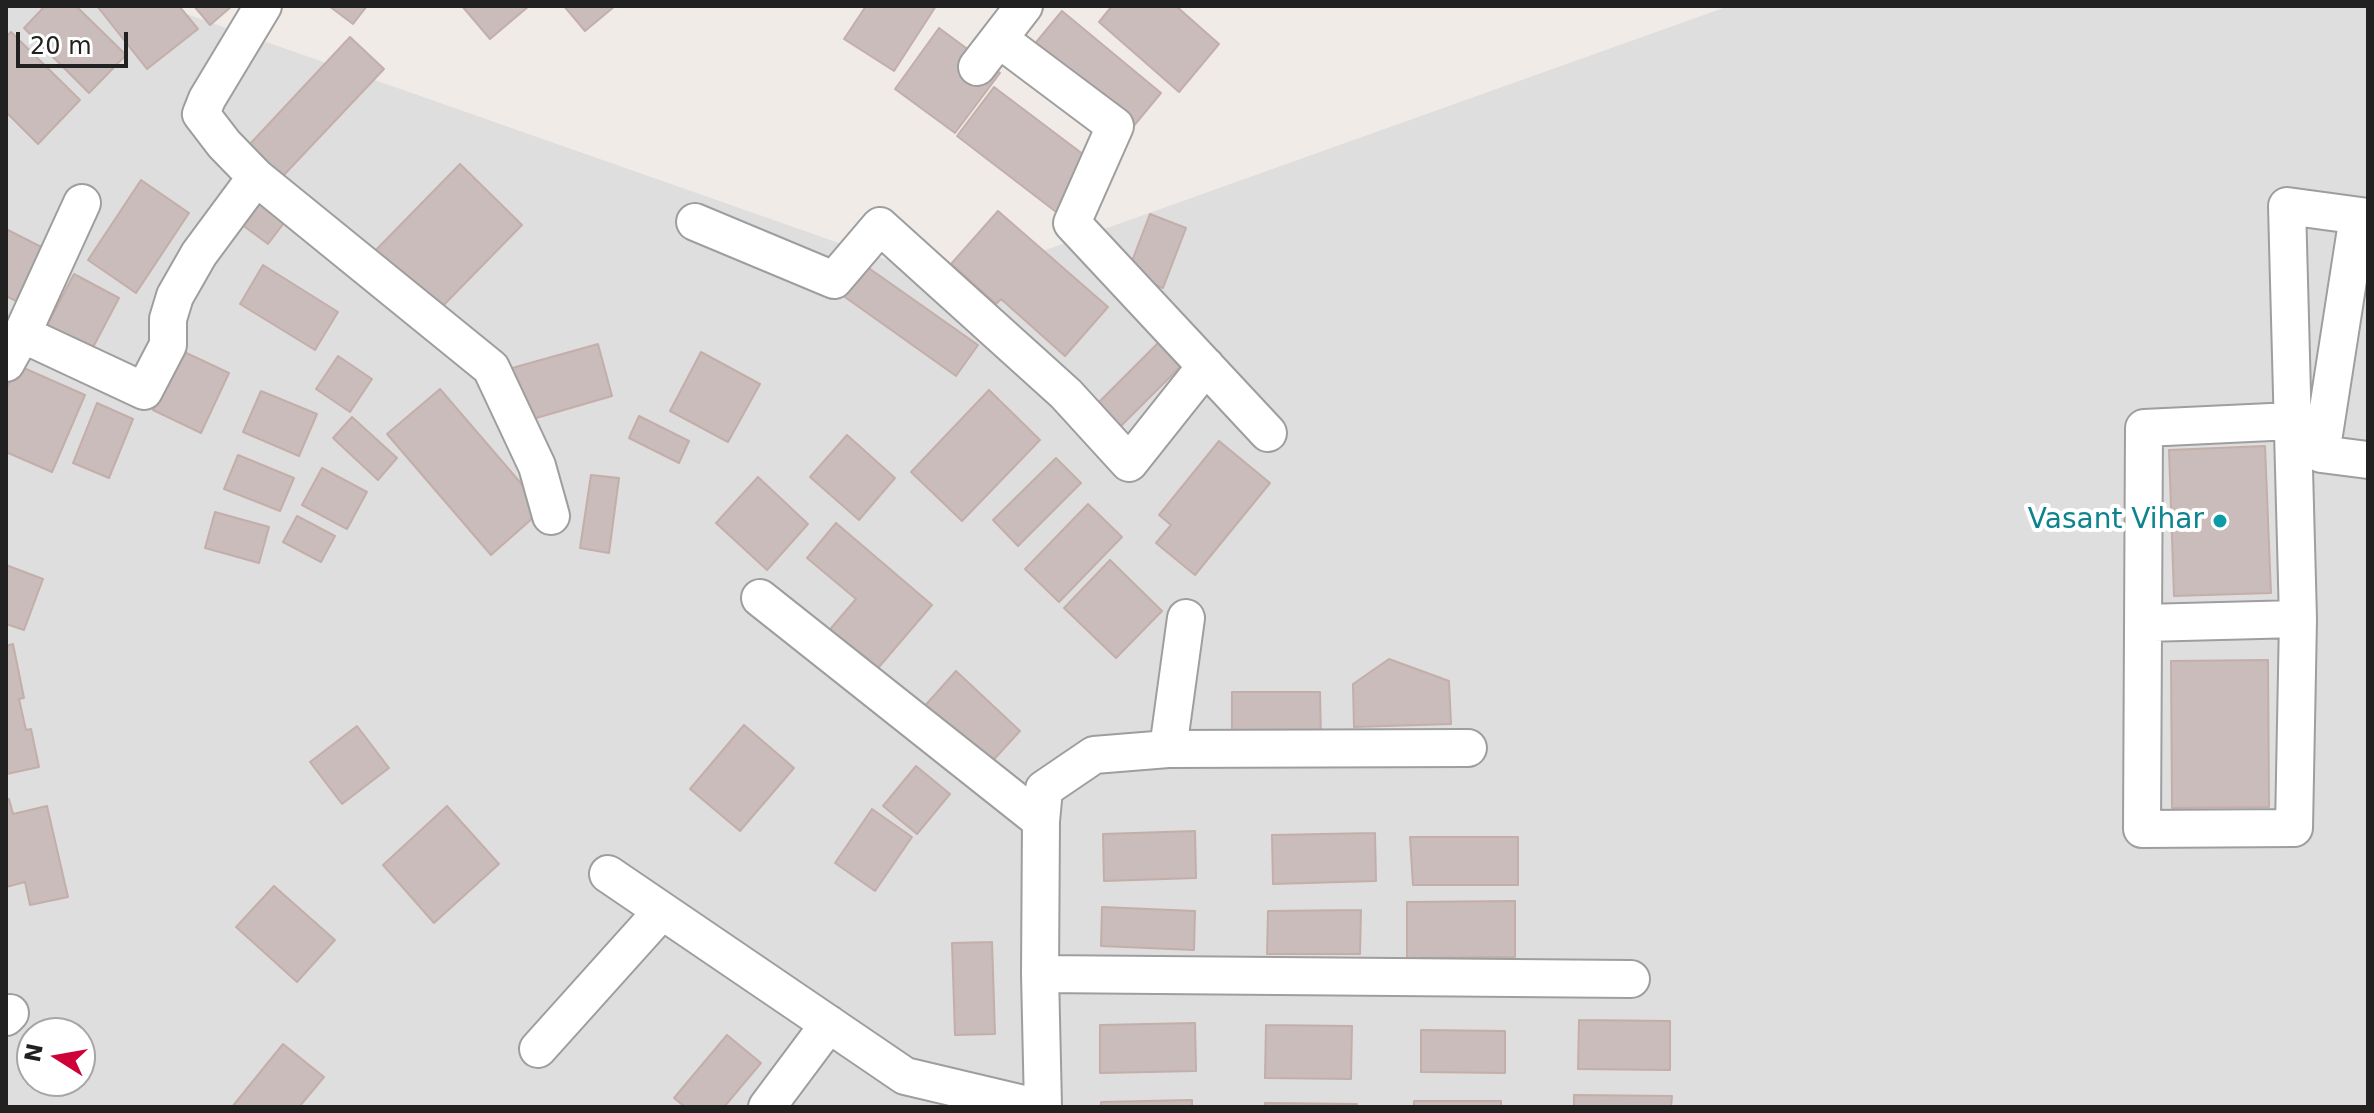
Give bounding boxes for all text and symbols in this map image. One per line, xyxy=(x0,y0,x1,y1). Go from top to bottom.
scale bar xyxy=(20,16,132,66)
text: 20 m xyxy=(30,32,92,60)
place label: Vasant Vihar xyxy=(2028,504,2204,538)
marker: Vasant Vihar xyxy=(2211,512,2229,530)
north arrow xyxy=(16,1017,96,1097)
text: N xyxy=(20,1041,48,1064)

